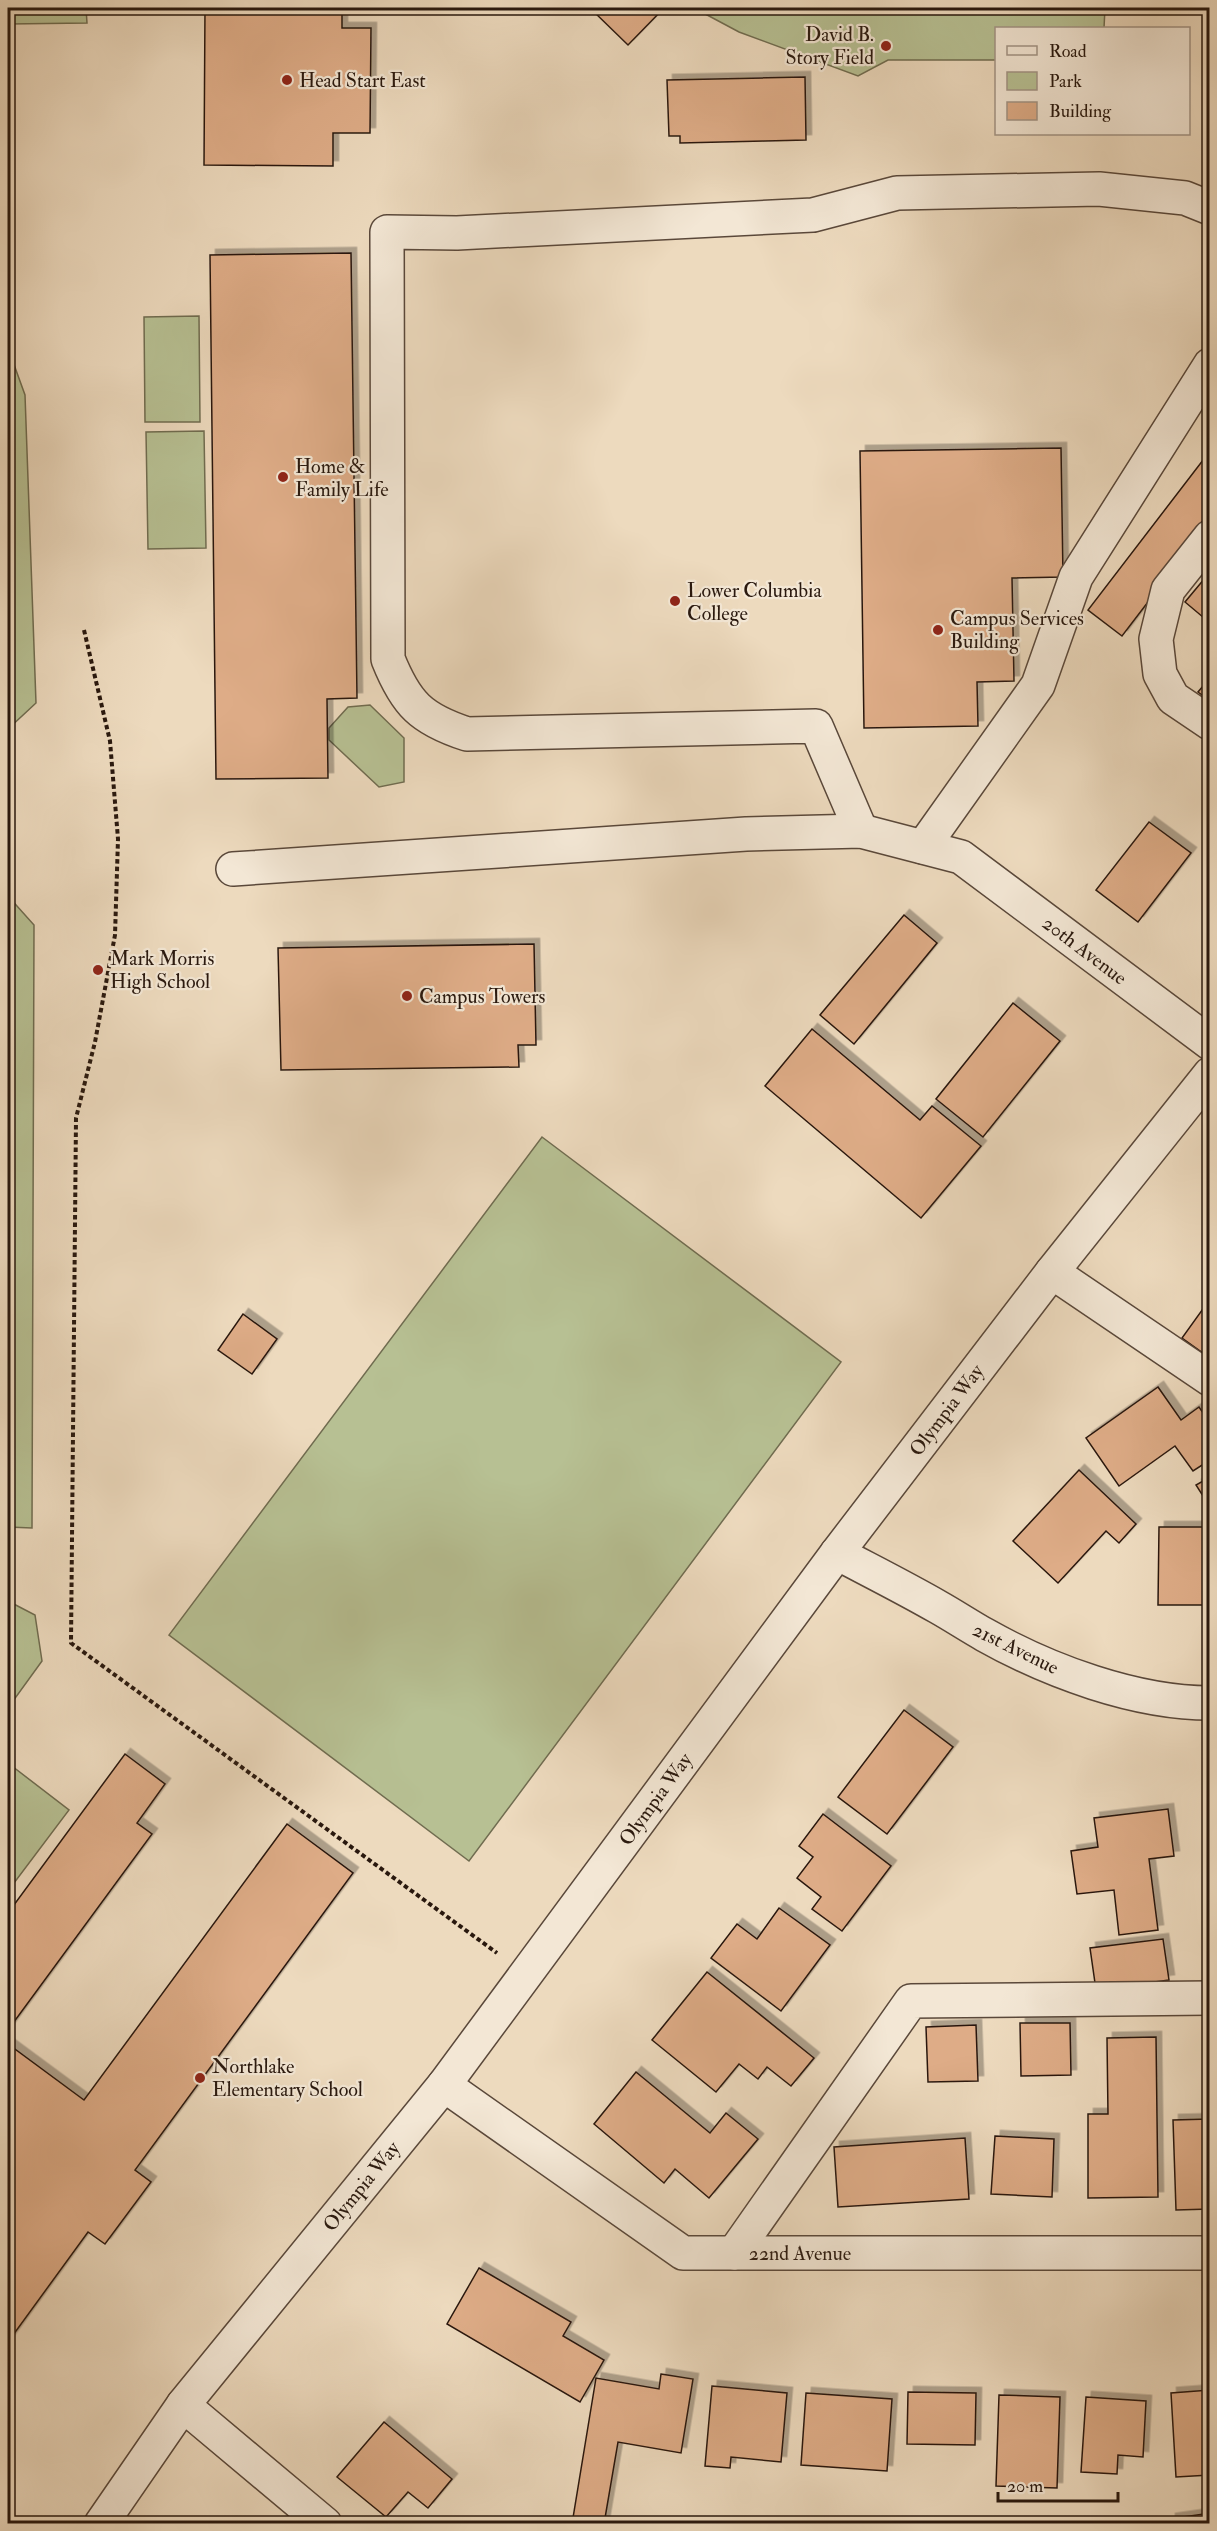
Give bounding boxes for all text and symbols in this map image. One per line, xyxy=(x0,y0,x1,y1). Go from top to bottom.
place label: David B. Story Field xyxy=(786,22,874,70)
legend xyxy=(995,27,1190,135)
marker: David B. Story Field xyxy=(879,39,893,53)
text: Road xyxy=(1049,40,1087,63)
place label: Head Start East xyxy=(299,68,426,93)
text: Park xyxy=(1049,70,1082,93)
marker: Head Start East xyxy=(280,73,294,87)
text: Building xyxy=(1049,100,1112,123)
place label: Home & Family Life xyxy=(295,454,389,502)
marker: Home & Family Life xyxy=(276,470,290,484)
place label: Lower Columbia College xyxy=(687,578,822,626)
marker: Lower Columbia College xyxy=(668,594,682,608)
place label: Campus Services Building xyxy=(950,606,1084,654)
marker: Campus Services Building xyxy=(931,623,945,637)
street label: 20th Avenue xyxy=(1037,910,1132,990)
place label: Mark Morris High School xyxy=(110,946,214,994)
marker: Mark Morris High School xyxy=(91,963,105,977)
place label: Campus Towers xyxy=(419,984,546,1010)
marker: Campus Towers xyxy=(400,989,414,1003)
street label: Olympia Way xyxy=(904,1358,991,1462)
street label: 21st Avenue xyxy=(969,1617,1063,1680)
street label: Olympia Way xyxy=(613,1747,699,1851)
place label: Northlake Elementary School xyxy=(212,2054,363,2102)
marker: Northlake Elementary School xyxy=(193,2071,207,2085)
street label: Olympia Way xyxy=(317,2135,407,2237)
street label: 22nd Avenue xyxy=(749,2241,851,2266)
scale bar xyxy=(998,2465,1118,2503)
text: 20 m xyxy=(1007,2475,1043,2498)

